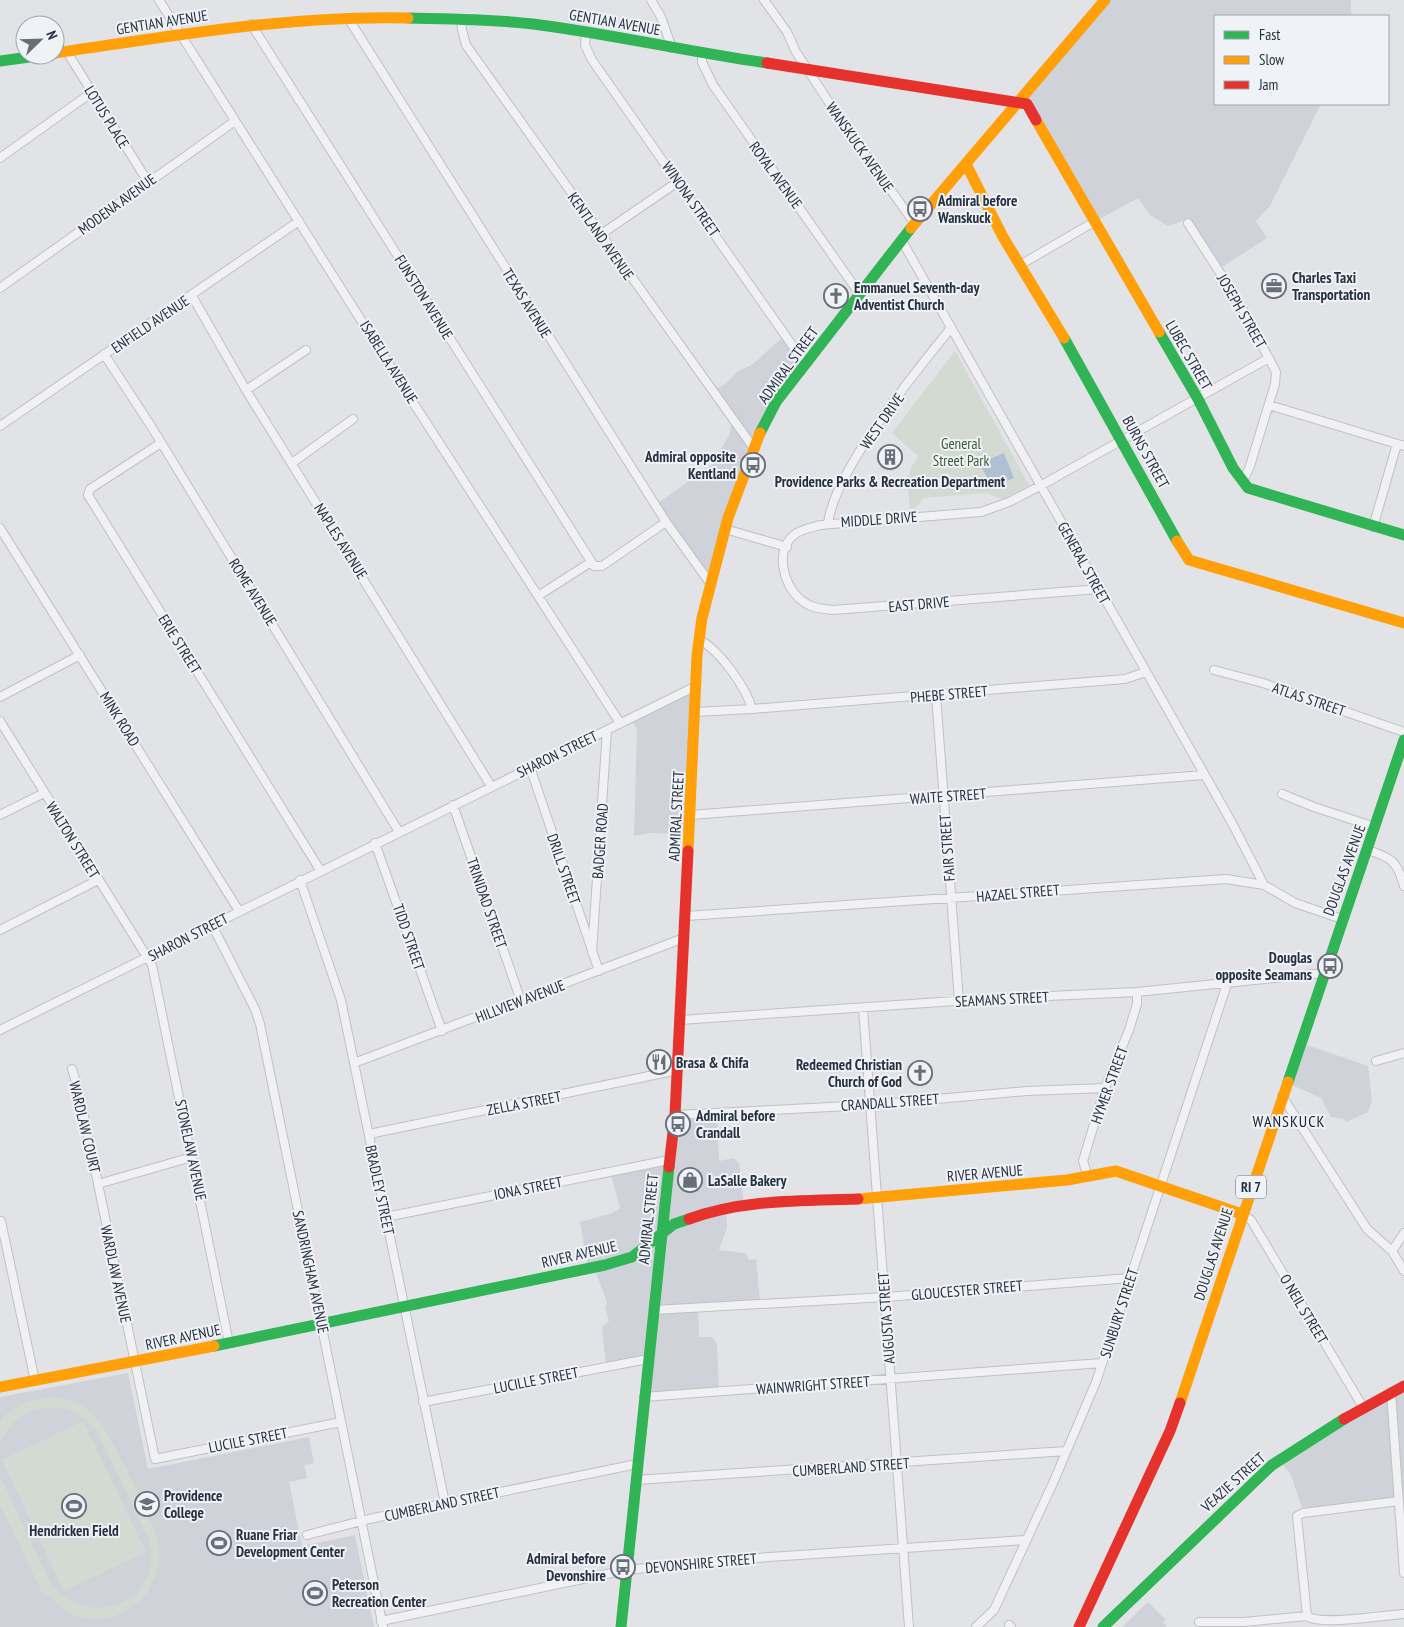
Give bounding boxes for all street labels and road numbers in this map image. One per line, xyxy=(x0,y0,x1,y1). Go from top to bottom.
street label: GENTIAN AVENUE xyxy=(115,5,209,39)
street label: GENTIAN AVENUE xyxy=(568,5,662,39)
street label: LOTUS PLACE xyxy=(80,82,134,152)
street label: WANSKUCK AVENUE xyxy=(822,98,898,196)
street label: ROYAL AVENUE xyxy=(745,138,807,212)
street label: WINONA STREET xyxy=(658,158,724,241)
street label: MODENA AVENUE xyxy=(74,169,160,239)
street label: KENTLAND AVENUE xyxy=(564,188,638,284)
street label: FUNSTON AVENUE xyxy=(391,251,457,343)
street label: TEXAS AVENUE xyxy=(498,265,556,341)
street label: JOSEPH STREET xyxy=(1213,270,1271,352)
street label: ENFIELD AVENUE xyxy=(107,291,193,357)
street label: ISABELLA AVENUE xyxy=(356,317,422,407)
street label: LUBEC STREET xyxy=(1162,317,1217,393)
street label: ADMIRAL STREET xyxy=(754,322,823,407)
street label: WEST DRIVE xyxy=(856,389,908,453)
street label: BURNS STREET xyxy=(1118,413,1174,492)
street label: NAPLES AVENUE xyxy=(310,499,372,583)
street label: MIDDLE DRIVE xyxy=(840,507,918,531)
street label: GENERAL STREET xyxy=(1054,519,1115,608)
street label: ROME AVENUE xyxy=(225,555,281,629)
street label: EAST DRIVE xyxy=(888,592,950,616)
street label: ERIE STREET xyxy=(154,611,206,678)
street label: ATLAS STREET xyxy=(1270,678,1348,720)
street label: PHEBE STREET xyxy=(909,681,989,707)
street label: MINK ROAD xyxy=(96,688,144,750)
street label: SHARON STREET xyxy=(513,726,601,782)
street label: ADMIRAL STREET xyxy=(664,770,688,862)
street label: WAITE STREET xyxy=(909,784,987,808)
street label: WALTON STREET xyxy=(42,798,104,882)
street label: BADGER ROAD xyxy=(588,802,612,880)
street label: FAIR STREET xyxy=(935,814,959,882)
street label: DOUGLAS AVENUE xyxy=(1319,822,1369,918)
street label: DRILL STREET xyxy=(543,831,585,907)
street label: TRINIDAD STREET xyxy=(463,855,511,951)
street label: HAZAEL STREET xyxy=(976,880,1061,906)
street label: TIDD STREET xyxy=(389,901,429,973)
street label: SHARON STREET xyxy=(145,908,232,965)
street label: HILLVIEW AVENUE xyxy=(473,975,567,1027)
street label: SEAMANS STREET xyxy=(954,987,1050,1011)
street label: HYMER STREET xyxy=(1086,1043,1132,1126)
street label: WARDLAW COURT xyxy=(65,1079,105,1175)
street label: ZELLA STREET xyxy=(485,1086,563,1120)
street label: CRANDALL STREET xyxy=(840,1089,940,1115)
street label: STONELAW AVENUE xyxy=(171,1098,211,1202)
street label: BRADLEY STREET xyxy=(361,1143,399,1237)
street label: RIVER AVENUE xyxy=(946,1160,1024,1186)
street label: IONA STREET xyxy=(492,1172,564,1204)
street label: ADMIRAL STREET xyxy=(634,1173,662,1265)
road number: RI 7 xyxy=(1236,1176,1266,1198)
street label: DOUGLAS AVENUE xyxy=(1189,1205,1237,1303)
street label: SANDRINGHAM AVENUE xyxy=(289,1209,333,1335)
street label: WARDLAW AVENUE xyxy=(96,1223,136,1325)
street label: RIVER AVENUE xyxy=(540,1236,618,1272)
street label: SUNBURY STREET xyxy=(1096,1265,1143,1360)
street label: AUGUSTA STREET xyxy=(873,1271,899,1365)
street label: O NEIL STREET xyxy=(1276,1271,1332,1348)
street label: GLOUCESTER STREET xyxy=(910,1276,1024,1304)
street label: RIVER AVENUE xyxy=(144,1320,222,1354)
street label: LUCILLE STREET xyxy=(492,1362,580,1398)
street label: WAINWRIGHT STREET xyxy=(756,1372,871,1398)
street label: LUCILE STREET xyxy=(207,1423,289,1457)
street label: VEAZIE STREET xyxy=(1196,1448,1269,1516)
street label: CUMBERLAND STREET xyxy=(792,1453,910,1481)
street label: CUMBERLAND STREET xyxy=(383,1482,502,1525)
street label: DEVONSHIRE STREET xyxy=(644,1549,758,1577)

